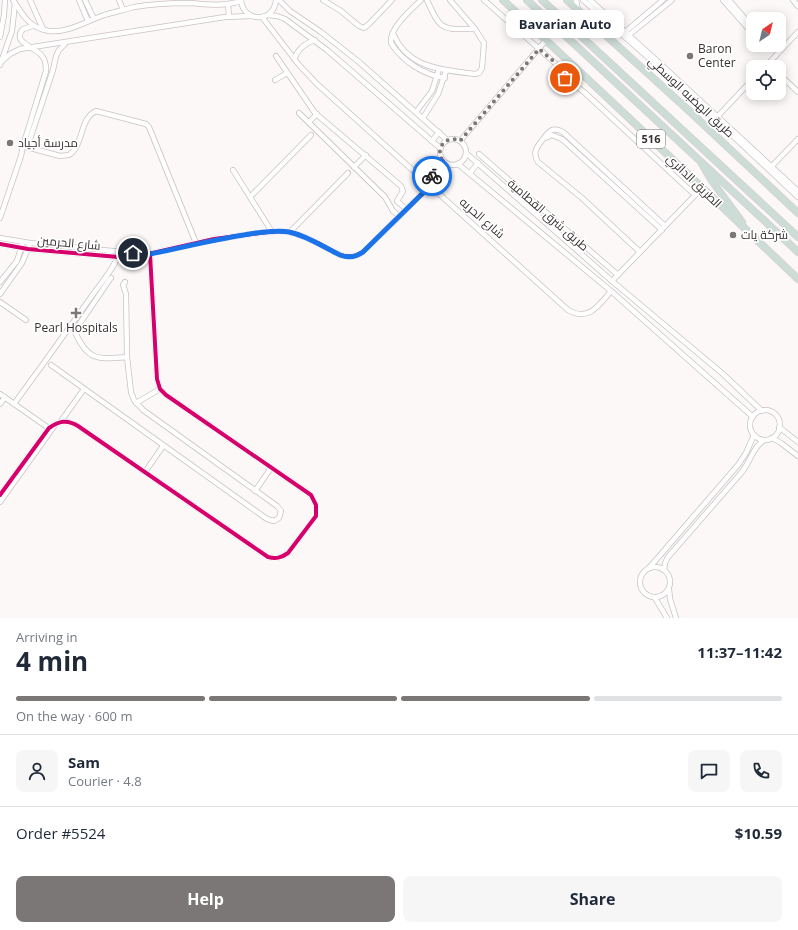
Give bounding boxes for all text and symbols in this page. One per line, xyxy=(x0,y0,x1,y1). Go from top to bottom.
callout: Bavarian Auto xyxy=(506,10,624,38)
north arrow xyxy=(746,12,786,52)
map controls xyxy=(746,12,786,100)
text: Bavarian Auto xyxy=(519,15,611,33)
place label: Baron Center xyxy=(698,40,736,71)
marker: Baron Center xyxy=(685,51,695,61)
street label: طريق الهضبه الوسطي xyxy=(643,52,738,142)
button: locate xyxy=(746,60,786,100)
pin xyxy=(548,61,582,95)
icon: bag xyxy=(554,67,576,89)
road number: 516 xyxy=(637,130,665,148)
place label: مدرسة أجياد xyxy=(18,134,78,151)
marker: مدرسة أجياد xyxy=(5,138,15,148)
street label: الطريق الدائري xyxy=(662,150,726,213)
courier xyxy=(412,156,452,196)
icon: bike xyxy=(421,165,443,187)
street label: طريق شرق القطامية xyxy=(504,175,593,255)
street label: شارع الحريه xyxy=(456,193,509,242)
place label: شركة يات xyxy=(741,226,788,243)
marker: شركة يات xyxy=(728,230,738,240)
street label: شارع الحرمين xyxy=(37,231,101,254)
pin xyxy=(116,236,150,270)
icon: home xyxy=(122,242,144,264)
marker: Pearl Hospitals xyxy=(70,307,82,319)
place label: Pearl Hospitals xyxy=(34,319,118,336)
text: Arriving in xyxy=(16,628,78,646)
text: 11:37–11:42 xyxy=(697,642,782,662)
text: 4 min xyxy=(16,643,88,679)
text: On the way · 600 m xyxy=(16,707,132,725)
button: person xyxy=(16,750,58,792)
button: chat xyxy=(688,750,730,792)
button: phone xyxy=(740,750,782,792)
text: Sam xyxy=(68,752,100,772)
text: Courier · 4.8 xyxy=(68,772,142,790)
text: Order #5524 xyxy=(16,823,105,843)
text: $10.59 xyxy=(735,823,782,843)
button: Help xyxy=(16,876,395,922)
button: Share xyxy=(403,876,782,922)

